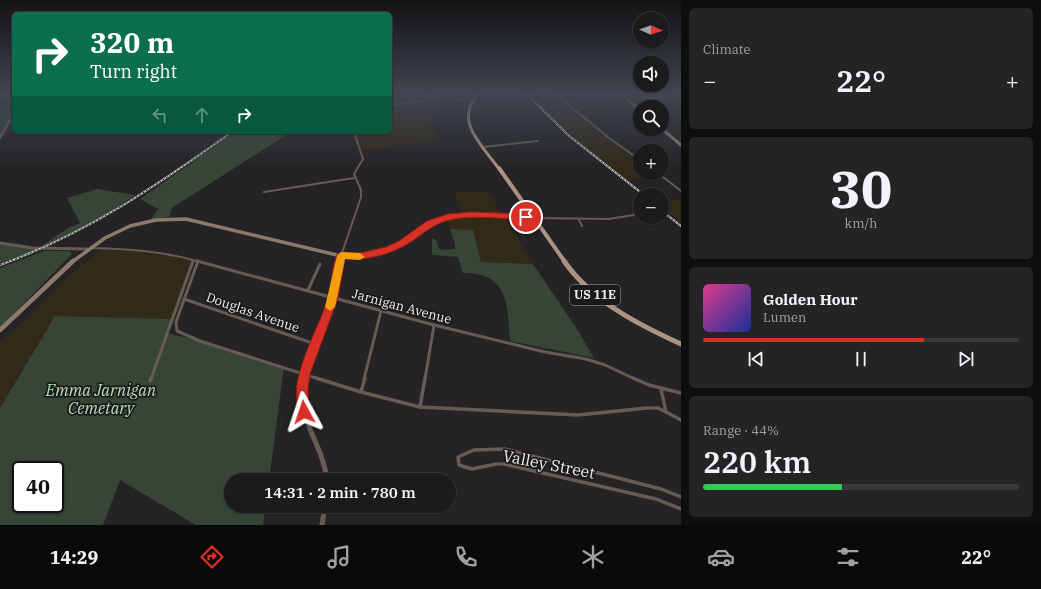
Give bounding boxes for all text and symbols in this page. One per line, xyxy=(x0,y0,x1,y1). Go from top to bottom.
north arrow xyxy=(633,12,669,48)
map controls xyxy=(633,12,669,224)
text: 320 m xyxy=(90,24,174,61)
icon: right xyxy=(24,28,76,80)
text: Climate xyxy=(703,41,750,58)
button: sound xyxy=(633,56,669,92)
text: Turn right xyxy=(90,60,177,83)
text: 22° xyxy=(836,61,886,100)
text: − xyxy=(703,66,716,95)
text: + xyxy=(1006,66,1019,95)
button: search xyxy=(633,100,669,136)
icon: left xyxy=(149,104,171,126)
icon: ahead xyxy=(191,104,213,126)
icon: right xyxy=(233,104,255,126)
button: + xyxy=(633,144,669,180)
text: 30 xyxy=(830,155,892,222)
button: − xyxy=(633,188,669,224)
pin xyxy=(509,200,543,234)
icon: arrive xyxy=(515,206,537,228)
text: km/h xyxy=(845,215,877,232)
street label: Jarnigan Avenue xyxy=(350,285,453,328)
road number: US 11E xyxy=(570,285,620,305)
street label: Douglas Avenue xyxy=(204,289,302,336)
text: Golden Hour xyxy=(763,290,858,309)
text: Lumen xyxy=(763,309,806,326)
icon: previous xyxy=(745,348,767,370)
icon: pause xyxy=(850,348,872,370)
icon: next xyxy=(955,348,977,370)
park label: Emma Jarnigan Cemetary xyxy=(45,380,156,418)
position arrow xyxy=(283,391,325,433)
text: Range · 44% xyxy=(703,422,779,439)
text: 220 km xyxy=(703,442,811,481)
street label: Valley Street xyxy=(501,445,597,483)
speed limit sign: 40 xyxy=(12,461,64,513)
text: 14:31 · 2 min · 780 m xyxy=(264,483,416,502)
icon: directions xyxy=(198,543,226,571)
icon: music xyxy=(325,543,353,571)
icon: phone xyxy=(452,543,480,571)
icon: climate xyxy=(579,543,607,571)
icon: car xyxy=(707,543,735,571)
icon: filters xyxy=(834,543,862,571)
text: 14:29 xyxy=(50,546,98,569)
text: 22° xyxy=(961,546,991,569)

